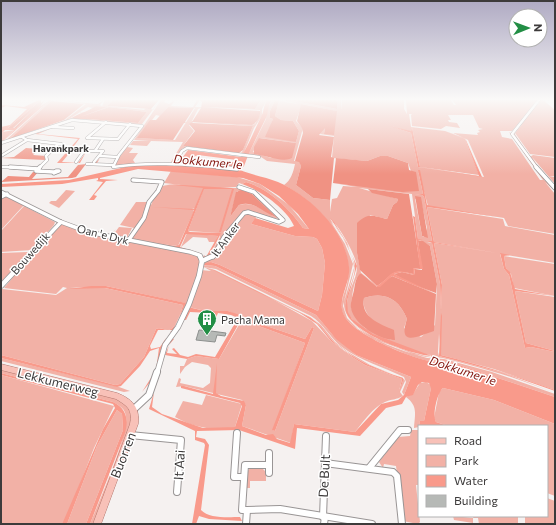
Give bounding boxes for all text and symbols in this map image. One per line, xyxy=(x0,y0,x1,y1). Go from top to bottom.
north arrow xyxy=(508,8,548,48)
text: N xyxy=(532,24,545,32)
district label: Havankpark xyxy=(33,142,89,154)
water label: Dokkumer Ie xyxy=(173,151,244,171)
street label: It Anker xyxy=(208,219,242,259)
street label: Oan 'e Dyk xyxy=(76,221,130,247)
street label: Bouwedijk xyxy=(8,229,52,277)
building icon: Pacha Mama xyxy=(196,308,218,336)
place label: Pacha Mama xyxy=(221,313,285,326)
water label: Dokkumer Ie xyxy=(428,353,499,388)
street label: Lekkumerweg xyxy=(16,364,100,400)
legend xyxy=(418,425,548,517)
street label: Buorren xyxy=(107,430,139,480)
text: Road xyxy=(454,433,482,447)
street label: It Aai xyxy=(170,449,188,481)
text: Park xyxy=(454,453,480,467)
street label: De Bult xyxy=(315,454,333,498)
text: Water xyxy=(454,473,488,487)
text: Building xyxy=(454,493,498,507)

